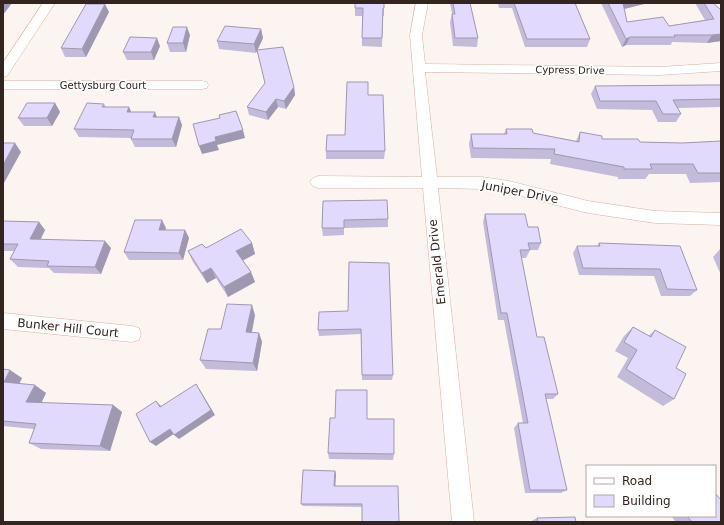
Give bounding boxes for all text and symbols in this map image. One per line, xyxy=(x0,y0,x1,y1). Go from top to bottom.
street label: Cypress Drive xyxy=(535,64,605,76)
street label: Gettysburg Court xyxy=(60,80,146,91)
street label: Juniper Drive xyxy=(479,178,560,206)
street label: Emerald Drive xyxy=(426,219,448,305)
street label: Bunker Hill Court xyxy=(17,316,120,340)
legend xyxy=(586,465,716,517)
text: Road xyxy=(622,474,652,488)
text: Building xyxy=(622,494,671,508)

